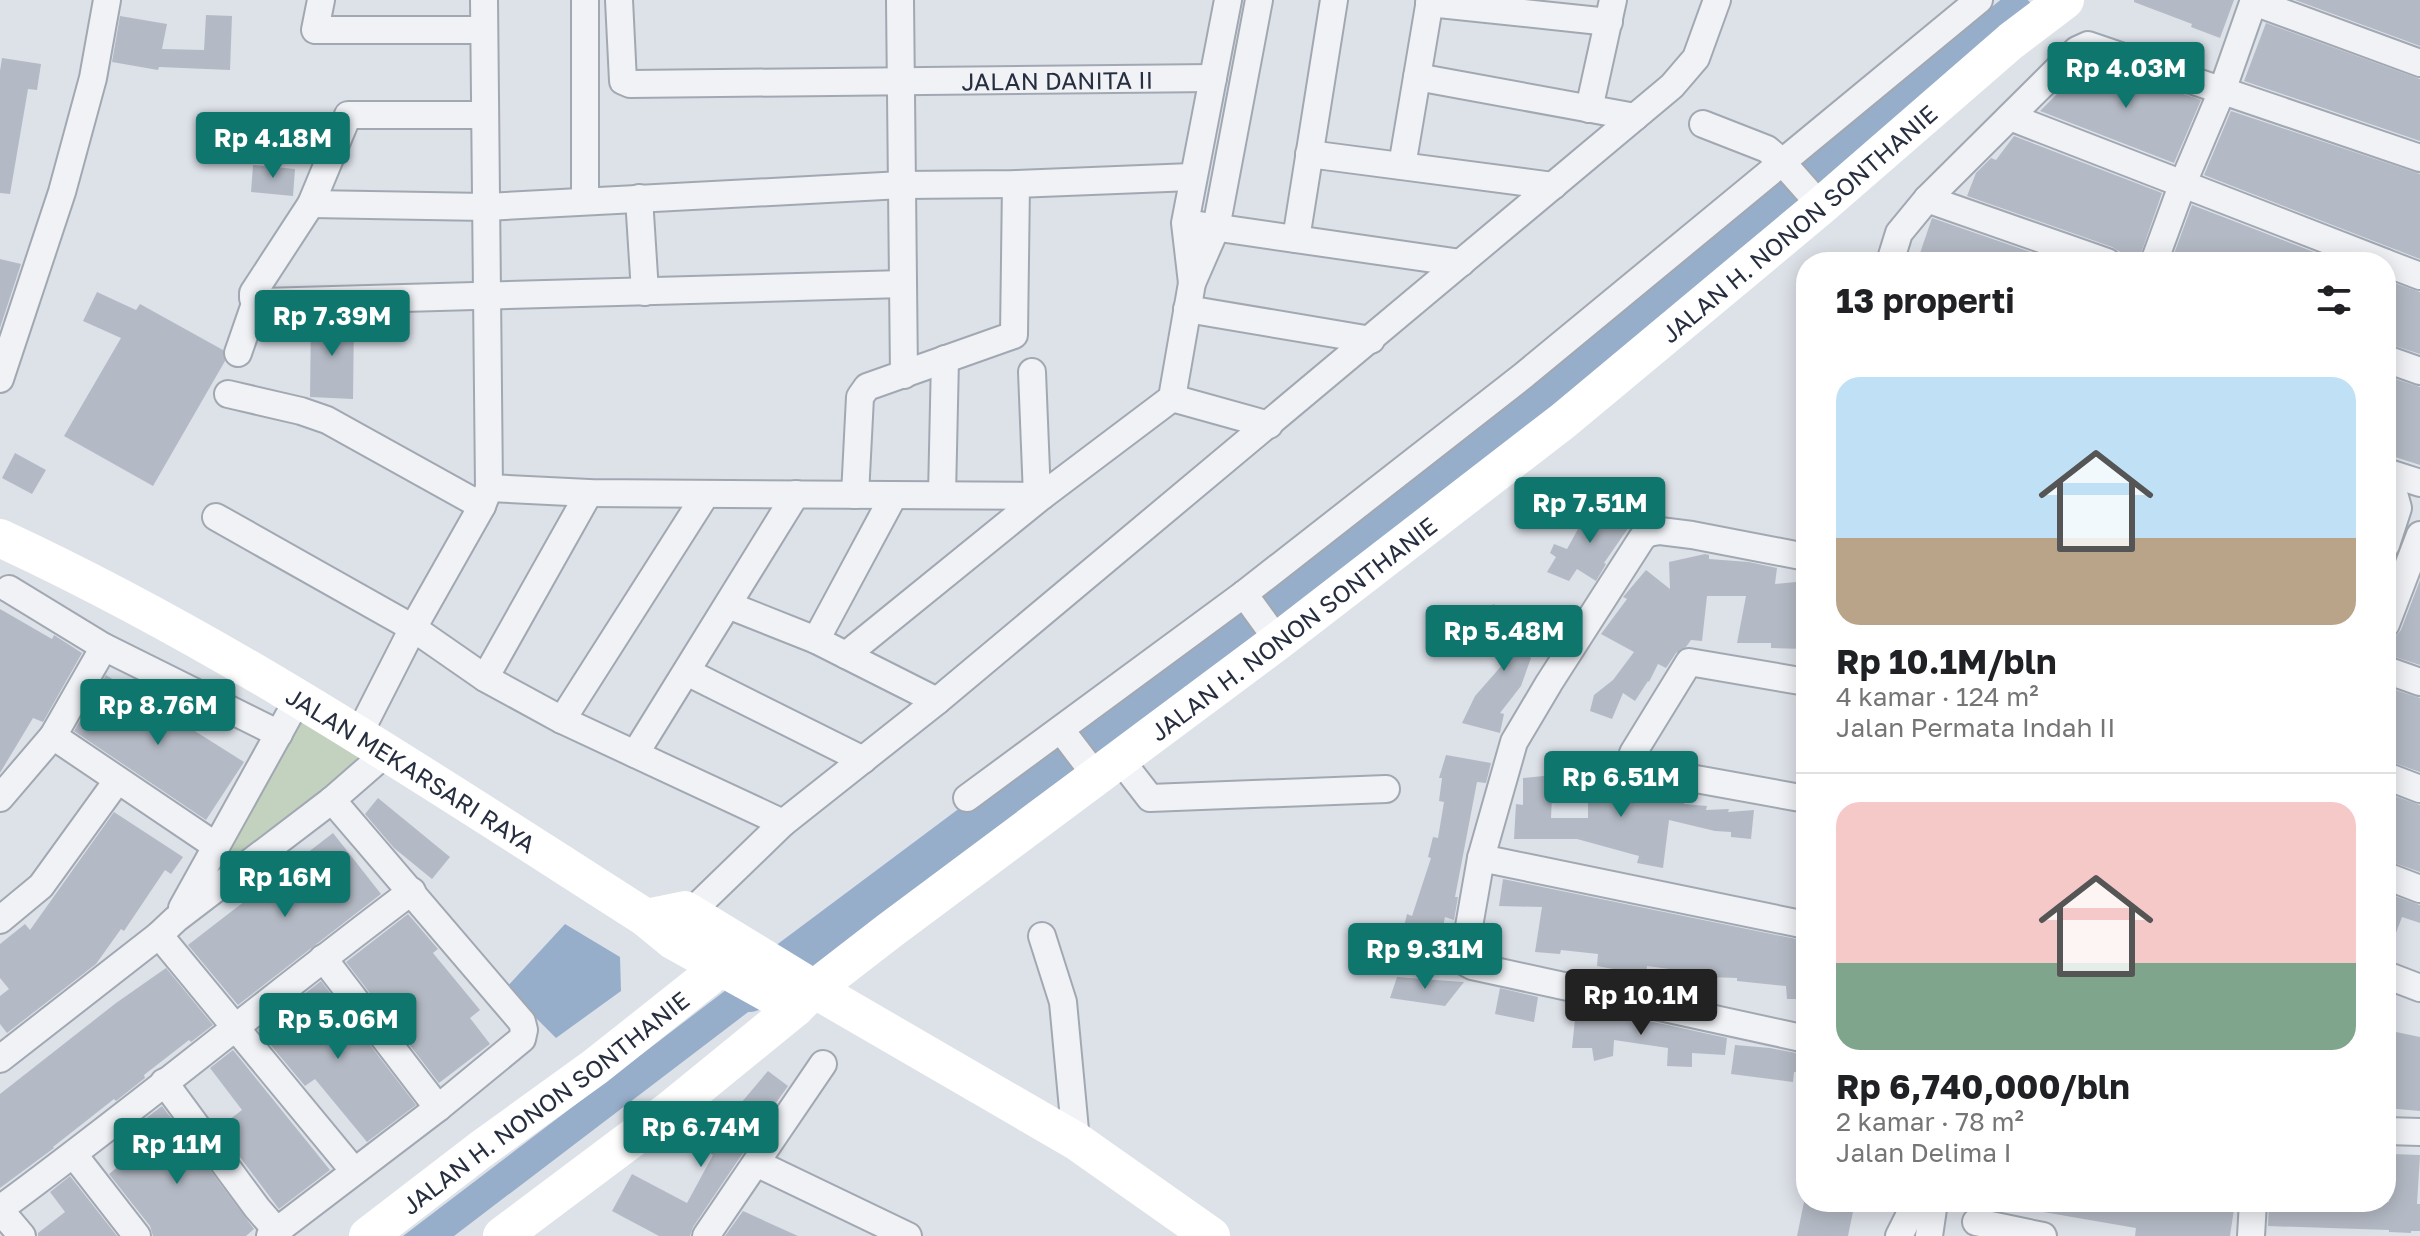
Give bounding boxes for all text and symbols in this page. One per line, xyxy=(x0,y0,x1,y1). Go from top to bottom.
pin: Rp 4.03M xyxy=(2043,42,2209,110)
text: Rp 4.03M xyxy=(2065,52,2187,83)
street label: JALAN DANITA II xyxy=(961,64,1153,95)
street label: JALAN H. NONON SONTHANIE xyxy=(1655,98,1942,348)
pin: Rp 4.18M xyxy=(190,112,356,180)
text: Rp 4.18M xyxy=(214,122,332,153)
icon: filters xyxy=(2312,278,2356,322)
text: 13 properti xyxy=(1836,280,2015,320)
pin: Rp 7.39M xyxy=(249,290,415,358)
text: Rp 7.39M xyxy=(273,300,391,331)
icon: home xyxy=(2024,429,2168,573)
pin: Rp 7.51M xyxy=(1507,477,1673,545)
text: Rp 7.51M xyxy=(1532,487,1648,518)
street label: JALAN H. NONON SONTHANIE xyxy=(1144,510,1442,746)
pin: Rp 5.48M xyxy=(1421,605,1587,673)
text: Rp 5.48M xyxy=(1444,615,1564,646)
text: Rp 10.1M/bln xyxy=(1836,641,2057,681)
pin: Rp 8.76M xyxy=(75,679,241,747)
street label: JALAN MEKARSARI RAYA xyxy=(281,680,541,858)
text: 4 kamar · 124 m² xyxy=(1836,681,2039,712)
text: Rp 8.76M xyxy=(98,689,218,720)
text: Jalan Permata Indah II xyxy=(1836,712,2115,743)
pin: Rp 6.51M xyxy=(1538,751,1704,819)
text: Rp 6.51M xyxy=(1562,761,1680,792)
pin: Rp 16M xyxy=(220,851,350,919)
icon: home xyxy=(2024,854,2168,998)
text: Rp 16M xyxy=(238,861,332,892)
pin: Rp 9.31M xyxy=(1342,923,1508,991)
text: Rp 9.31M xyxy=(1366,933,1484,964)
pin: Rp 10.1M xyxy=(1558,969,1724,1037)
text: Rp 10.1M xyxy=(1583,979,1699,1010)
street label: JALAN H. NONON SONTHANIE xyxy=(396,984,694,1220)
pin: Rp 5.06M xyxy=(255,993,421,1061)
text: Rp 5.06M xyxy=(277,1003,399,1034)
text: Rp 6,740,000/bln xyxy=(1836,1066,2130,1106)
pin: Rp 6.74M xyxy=(618,1101,784,1169)
text: 2 kamar · 78 m² xyxy=(1836,1106,2024,1137)
text: Rp 6.74M xyxy=(642,1111,760,1142)
pin: Rp 11M xyxy=(112,1118,242,1186)
text: Rp 11M xyxy=(132,1128,222,1159)
text: Jalan Delima I xyxy=(1836,1137,2012,1168)

